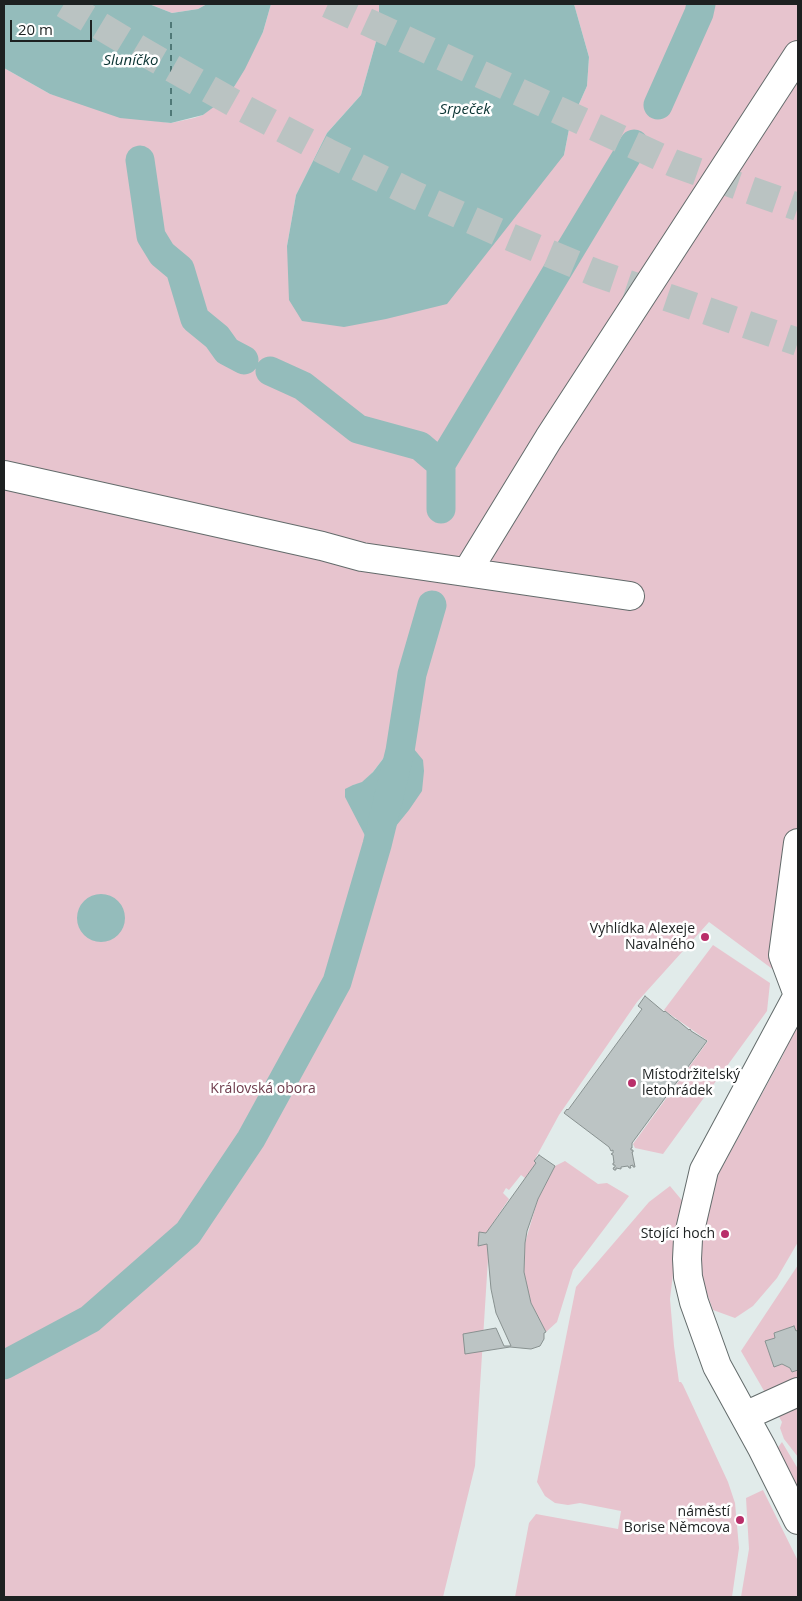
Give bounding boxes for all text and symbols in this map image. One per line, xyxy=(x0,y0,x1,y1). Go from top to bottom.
scale bar xyxy=(12,10,95,42)
text: 20 m xyxy=(18,19,53,39)
water label: Sluníčko xyxy=(104,52,158,70)
water label: Srpeček xyxy=(439,101,491,119)
place label: Vyhlídka Alexeje Navalného xyxy=(590,921,695,954)
marker: Vyhlídka Alexeje Navalného xyxy=(699,931,711,943)
place label: Místodržitelský letohrádek xyxy=(642,1067,740,1100)
marker: Místodržitelský letohrádek xyxy=(626,1077,638,1089)
park label: Královská obora xyxy=(210,1081,316,1097)
place label: Stojící hoch xyxy=(641,1226,715,1242)
marker: Stojící hoch xyxy=(719,1228,731,1240)
place label: náměstí Borise Němcova xyxy=(624,1504,730,1536)
marker: náměstí Borise Němcova xyxy=(734,1514,746,1526)

